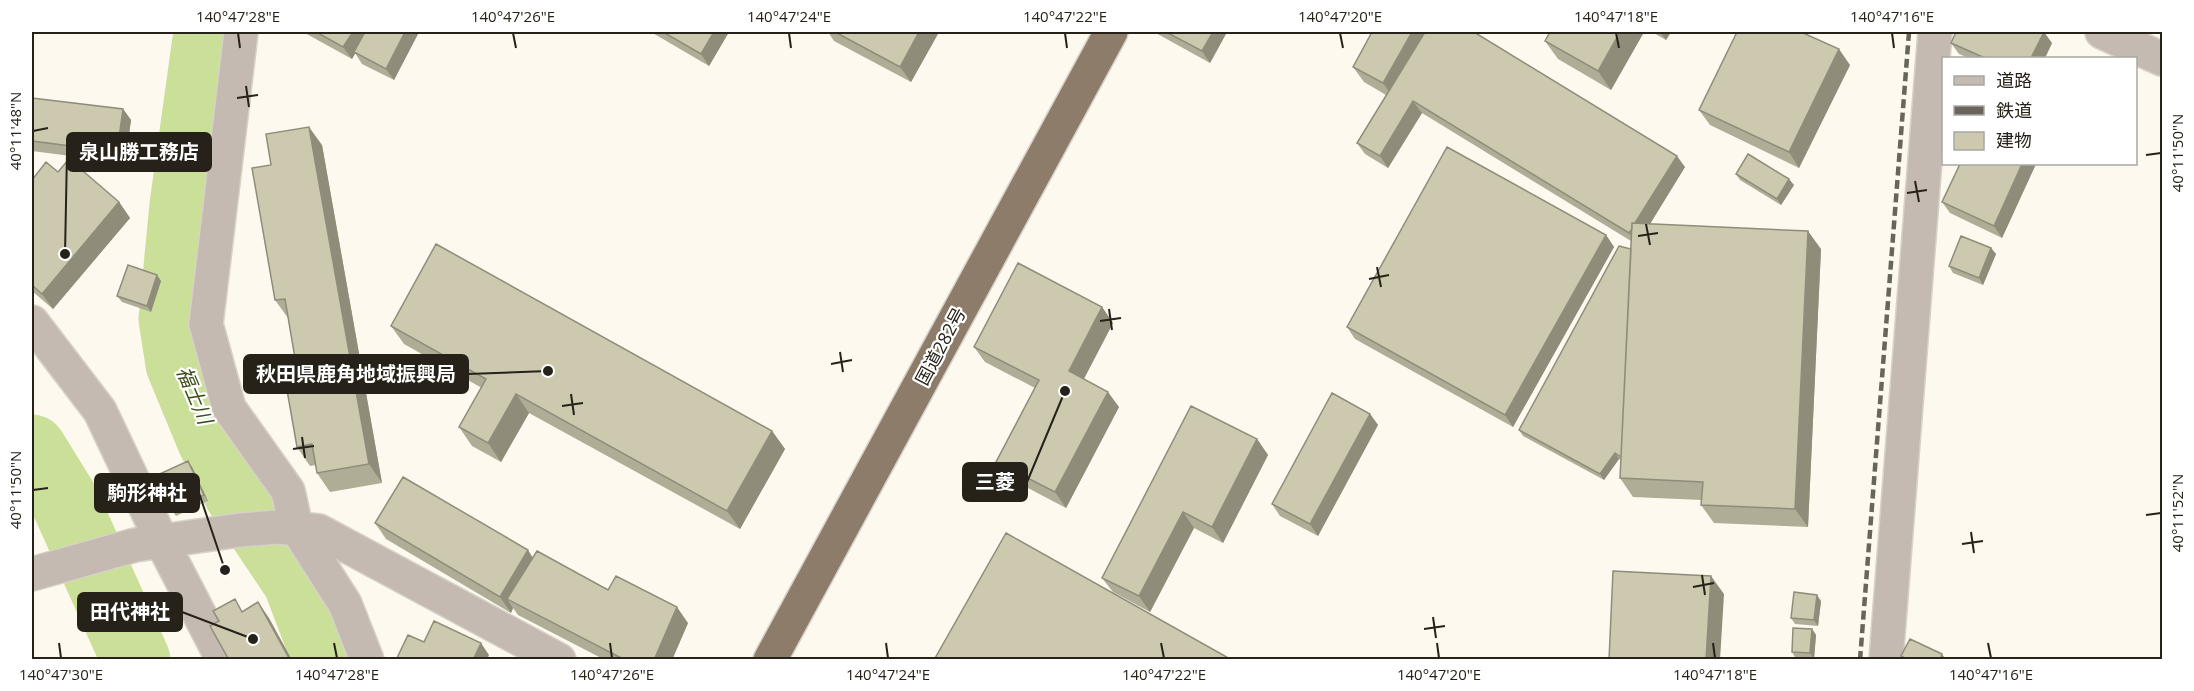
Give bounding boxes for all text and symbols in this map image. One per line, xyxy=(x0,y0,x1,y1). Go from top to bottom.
text: 140°47'28"E xyxy=(196,6,280,26)
text: 140°47'26"E xyxy=(471,6,555,26)
text: 140°47'24"E xyxy=(747,6,831,26)
text: 140°47'22"E xyxy=(1023,6,1107,26)
text: 140°47'20"E xyxy=(1298,6,1382,26)
text: 140°47'18"E xyxy=(1574,6,1658,26)
text: 140°47'16"E xyxy=(1850,6,1934,26)
legend xyxy=(1942,57,2137,165)
text: 道路 xyxy=(1996,68,2032,92)
text: 40°11'48"N xyxy=(5,92,25,170)
text: 鉄道 xyxy=(1996,98,2032,122)
text: 40°11'50"N xyxy=(2167,114,2187,192)
text: 建物 xyxy=(1996,128,2032,152)
callout: 泉山勝工務店 xyxy=(67,133,211,171)
text: 泉山勝工務店 xyxy=(79,138,199,165)
street label: 国道282号 xyxy=(909,303,971,389)
callout: 秋田県鹿角地域振興局 xyxy=(244,355,468,393)
text: 秋田県鹿角地域振興局 xyxy=(256,360,456,387)
water label: 福士川 xyxy=(171,362,220,430)
text: 40°11'50"N xyxy=(5,451,25,529)
callout: 三菱 xyxy=(963,463,1027,501)
text: 三菱 xyxy=(975,468,1015,495)
callout: 駒形神社 xyxy=(95,474,199,512)
text: 40°11'52"N xyxy=(2167,474,2187,552)
text: 駒形神社 xyxy=(107,479,187,506)
callout: 田代神社 xyxy=(78,593,182,631)
text: 田代神社 xyxy=(90,598,170,625)
text: 140°47'30"E xyxy=(19,664,103,684)
text: 140°47'28"E xyxy=(295,664,379,684)
text: 140°47'26"E xyxy=(570,664,654,684)
text: 140°47'24"E xyxy=(846,664,930,684)
text: 140°47'22"E xyxy=(1122,664,1206,684)
text: 140°47'20"E xyxy=(1397,664,1481,684)
text: 140°47'18"E xyxy=(1673,664,1757,684)
text: 140°47'16"E xyxy=(1949,664,2033,684)

